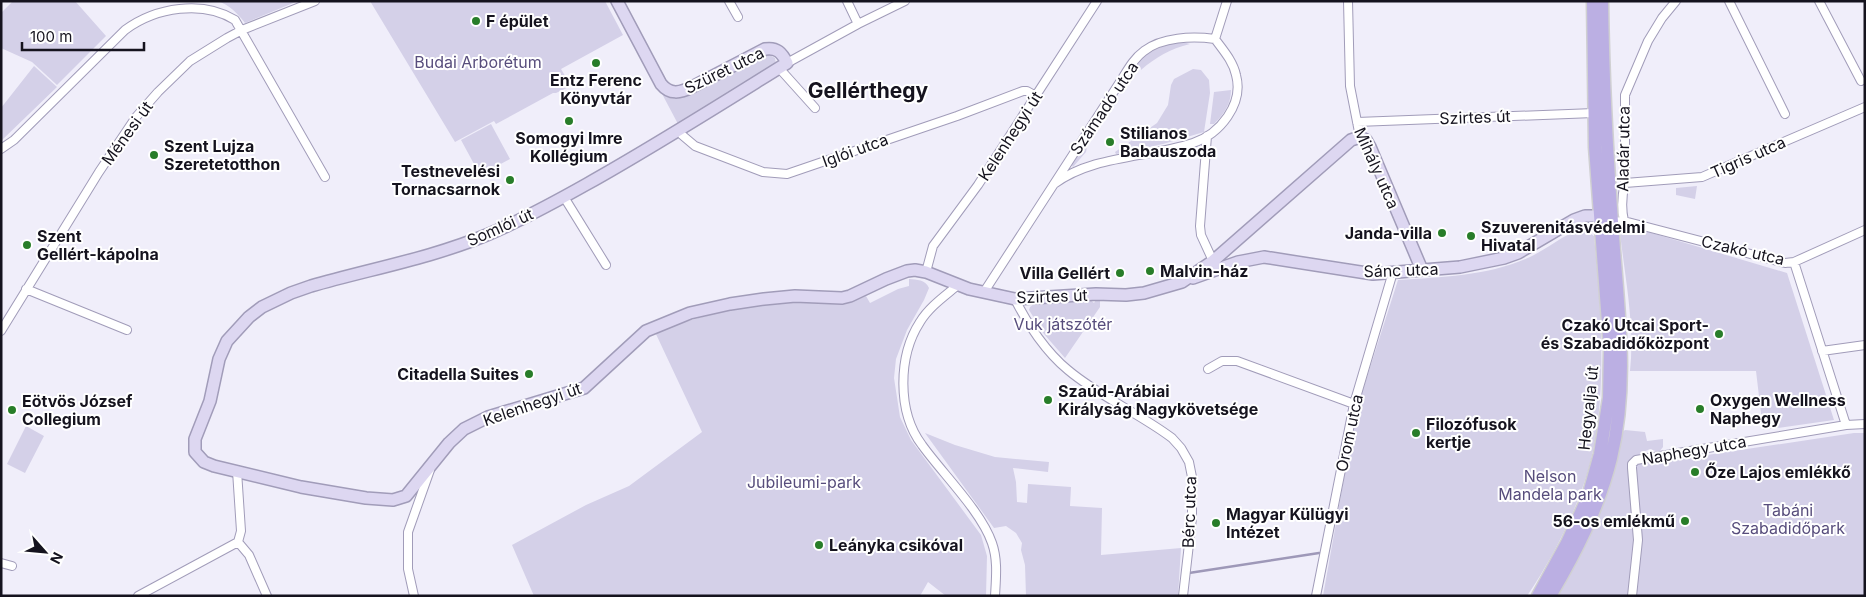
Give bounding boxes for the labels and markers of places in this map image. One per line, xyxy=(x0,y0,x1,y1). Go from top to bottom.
place label: F épület xyxy=(486,11,549,31)
marker: F épület xyxy=(470,15,482,27)
marker: Entz Ferenc Könyvtár xyxy=(590,57,602,69)
place label: Entz Ferenc Könyvtár xyxy=(550,70,642,108)
marker: Somogyi Imre Kollégium xyxy=(563,115,575,127)
place label: Stilianos Babauszoda xyxy=(1120,123,1216,161)
place label: Somogyi Imre Kollégium xyxy=(515,128,623,166)
place label: Szent Lujza Szeretetotthon xyxy=(164,136,280,174)
marker: Stilianos Babauszoda xyxy=(1104,136,1116,148)
marker: Szent Lujza Szeretetotthon xyxy=(148,149,160,161)
place label: Testnevelési Tornacsarnok xyxy=(392,161,501,199)
marker: Testnevelési Tornacsarnok xyxy=(504,174,516,186)
place label: Szuverenitásvédelmi Hivatal xyxy=(1481,217,1645,255)
place label: Janda-villa xyxy=(1345,223,1432,243)
place label: Szent Gellért-kápolna xyxy=(37,226,159,264)
marker: Janda-villa xyxy=(1436,227,1448,239)
marker: Szuverenitásvédelmi Hivatal xyxy=(1465,230,1477,242)
marker: Szent Gellért-kápolna xyxy=(21,239,33,251)
place label: Malvin-ház xyxy=(1160,261,1248,281)
place label: Villa Gellért xyxy=(1020,263,1110,283)
marker: Malvin-ház xyxy=(1144,265,1156,277)
marker: Villa Gellért xyxy=(1114,267,1126,279)
place label: Czakó Utcai Sport- és Szabadidőközpont xyxy=(1541,315,1709,353)
marker: Czakó Utcai Sport- és Szabadidőközpont xyxy=(1713,328,1725,340)
place label: Citadella Suites xyxy=(397,364,519,384)
marker: Citadella Suites xyxy=(523,368,535,380)
place label: Szaúd-Arábiai Királyság Nagykövetsége xyxy=(1058,381,1258,419)
place label: Oxygen Wellness Naphegy xyxy=(1710,390,1846,428)
place label: Eötvös József Collegium xyxy=(22,391,133,429)
marker: Szaúd-Arábiai Királyság Nagykövetsége xyxy=(1042,394,1054,406)
marker: Oxygen Wellness Naphegy xyxy=(1694,403,1706,415)
marker: Eötvös József Collegium xyxy=(6,404,18,416)
place label: Filozófusok kertje xyxy=(1426,414,1517,452)
marker: Filozófusok kertje xyxy=(1410,427,1422,439)
place label: Őze Lajos emlékkő xyxy=(1705,462,1851,482)
marker: Őze Lajos emlékkő xyxy=(1689,466,1701,478)
place label: Magyar Külügyi Intézet xyxy=(1226,504,1349,542)
place label: 56-os emlékmű xyxy=(1552,511,1675,531)
marker: 56-os emlékmű xyxy=(1679,515,1691,527)
marker: Magyar Külügyi Intézet xyxy=(1210,517,1222,529)
place label: Leányka csikóval xyxy=(829,535,963,555)
marker: Leányka csikóval xyxy=(813,539,825,551)

